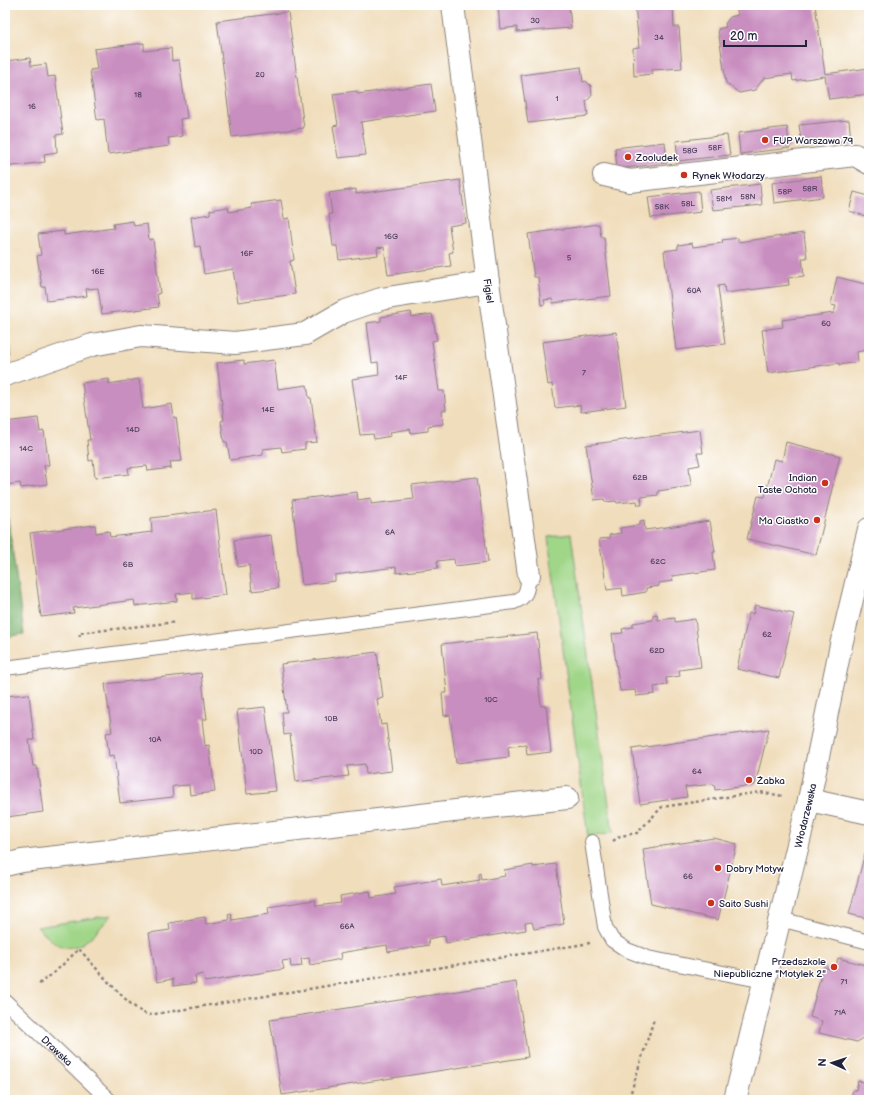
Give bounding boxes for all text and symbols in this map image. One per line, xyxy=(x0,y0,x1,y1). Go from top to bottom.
house number: 30 xyxy=(530,16,540,25)
scale bar xyxy=(724,22,806,48)
text: 20 m xyxy=(730,29,757,44)
house number: 34 xyxy=(654,33,664,42)
house number: 20 xyxy=(255,70,265,79)
house number: 18 xyxy=(134,90,142,99)
house number: 1 xyxy=(555,94,559,103)
house number: 16 xyxy=(28,102,36,111)
marker: FUP Warszawa 79 xyxy=(760,135,770,145)
place label: FUP Warszawa 79 xyxy=(773,135,854,147)
house number: 58F xyxy=(708,143,722,152)
house number: 58G xyxy=(682,146,698,155)
marker: Zooludek xyxy=(623,152,633,162)
place label: Zooludek xyxy=(635,152,678,164)
marker: Rynek Włodarzy xyxy=(679,170,689,180)
place label: Rynek Włodarzy xyxy=(692,170,765,182)
house number: 58R xyxy=(803,184,818,193)
house number: 58P xyxy=(778,187,792,196)
house number: 58N xyxy=(740,192,756,201)
house number: 58M xyxy=(716,194,732,203)
house number: 58L xyxy=(681,199,695,208)
house number: 58K xyxy=(655,202,670,211)
house number: 16G xyxy=(384,232,398,241)
house number: 16F xyxy=(241,249,254,258)
house number: 5 xyxy=(567,253,572,262)
house number: 16E xyxy=(91,267,105,276)
street label: Figiel xyxy=(481,278,496,304)
house number: 60A xyxy=(687,286,701,295)
house number: 60 xyxy=(821,319,831,328)
house number: 7 xyxy=(582,368,586,377)
house number: 14F xyxy=(395,373,408,382)
house number: 14E xyxy=(261,405,275,414)
house number: 14D xyxy=(126,425,140,434)
house number: 14C xyxy=(19,444,33,453)
place label: Indian Taste Ochota xyxy=(758,472,817,496)
house number: 62B xyxy=(632,473,648,482)
marker: Indian Taste Ochota xyxy=(820,478,830,488)
place label: Ma Ciastko xyxy=(758,515,809,527)
marker: Ma Ciastko xyxy=(812,515,822,525)
house number: 6A xyxy=(385,528,395,537)
house number: 62C xyxy=(650,557,666,566)
house number: 6B xyxy=(123,560,134,569)
house number: 62 xyxy=(762,630,772,639)
house number: 62D xyxy=(649,646,665,655)
house number: 10C xyxy=(484,695,498,704)
house number: 10B xyxy=(324,714,338,723)
house number: 10A xyxy=(149,735,161,744)
house number: 10D xyxy=(249,747,263,756)
house number: 64 xyxy=(692,767,702,776)
marker: Żabka xyxy=(744,775,754,785)
place label: Żabka xyxy=(756,775,785,787)
street label: Włodarzewska xyxy=(792,782,819,849)
marker: Dobry Motyw xyxy=(713,863,723,873)
place label: Dobry Motyw xyxy=(726,863,784,875)
house number: 66 xyxy=(683,872,693,881)
marker: Saito Sushi xyxy=(706,898,716,908)
place label: Saito Sushi xyxy=(719,898,768,910)
house number: 66A xyxy=(340,922,354,931)
place label: Przedszkole Niepubliczne "Motylek 2" xyxy=(714,956,826,980)
marker: Przedszkole Niepubliczne "Motylek 2" xyxy=(829,962,839,972)
house number: 71 xyxy=(840,977,848,986)
house number: 71A xyxy=(834,1008,846,1017)
street label: Drawska xyxy=(38,1034,75,1069)
north arrow xyxy=(812,1043,852,1083)
text: N xyxy=(816,1058,829,1067)

